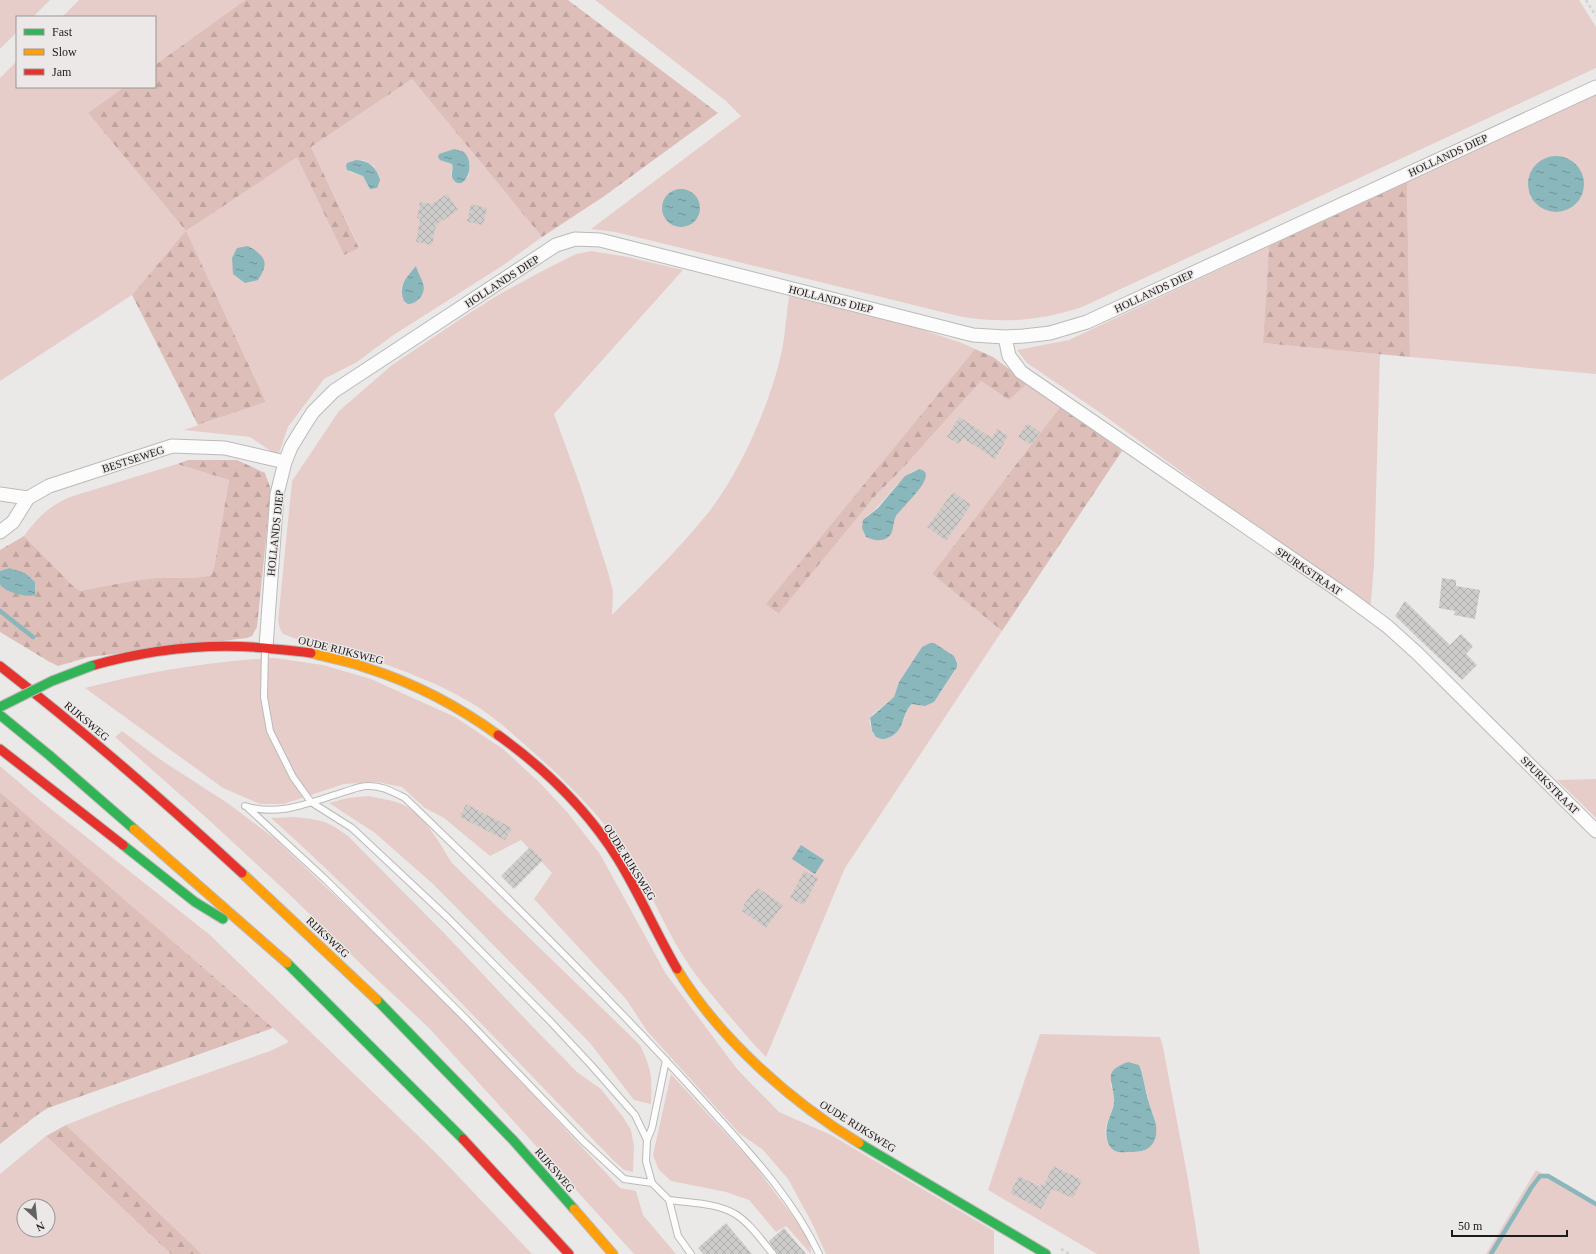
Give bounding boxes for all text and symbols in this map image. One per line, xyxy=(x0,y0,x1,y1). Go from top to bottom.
legend xyxy=(16,16,156,88)
text: Fast xyxy=(52,25,73,39)
text: Slow xyxy=(52,45,77,59)
text: Jam xyxy=(52,65,72,79)
street label: HOLLANDS DIEP xyxy=(1406,131,1490,179)
street label: HOLLANDS DIEP xyxy=(462,252,542,310)
street label: HOLLANDS DIEP xyxy=(1112,267,1196,315)
street label: HOLLANDS DIEP xyxy=(788,283,874,315)
street label: BESTSEWEG xyxy=(100,443,166,475)
street label: HOLLANDS DIEP xyxy=(265,489,285,577)
street label: SPURKSTRAAT xyxy=(1274,544,1345,598)
street label: OUDE RIJKSWEG xyxy=(297,634,385,666)
street label: RIJKSWEG xyxy=(62,699,112,743)
street label: SPURKSTRAAT xyxy=(1519,754,1582,817)
street label: OUDE RIJKSWEG xyxy=(602,822,658,902)
street label: RIJKSWEG xyxy=(304,914,352,960)
street label: OUDE RIJKSWEG xyxy=(818,1098,898,1154)
street label: RIJKSWEG xyxy=(533,1146,577,1195)
north arrow xyxy=(16,1198,56,1238)
scale bar xyxy=(1452,1212,1567,1238)
text: 50 m xyxy=(1458,1219,1483,1233)
text: N xyxy=(34,1220,47,1234)

